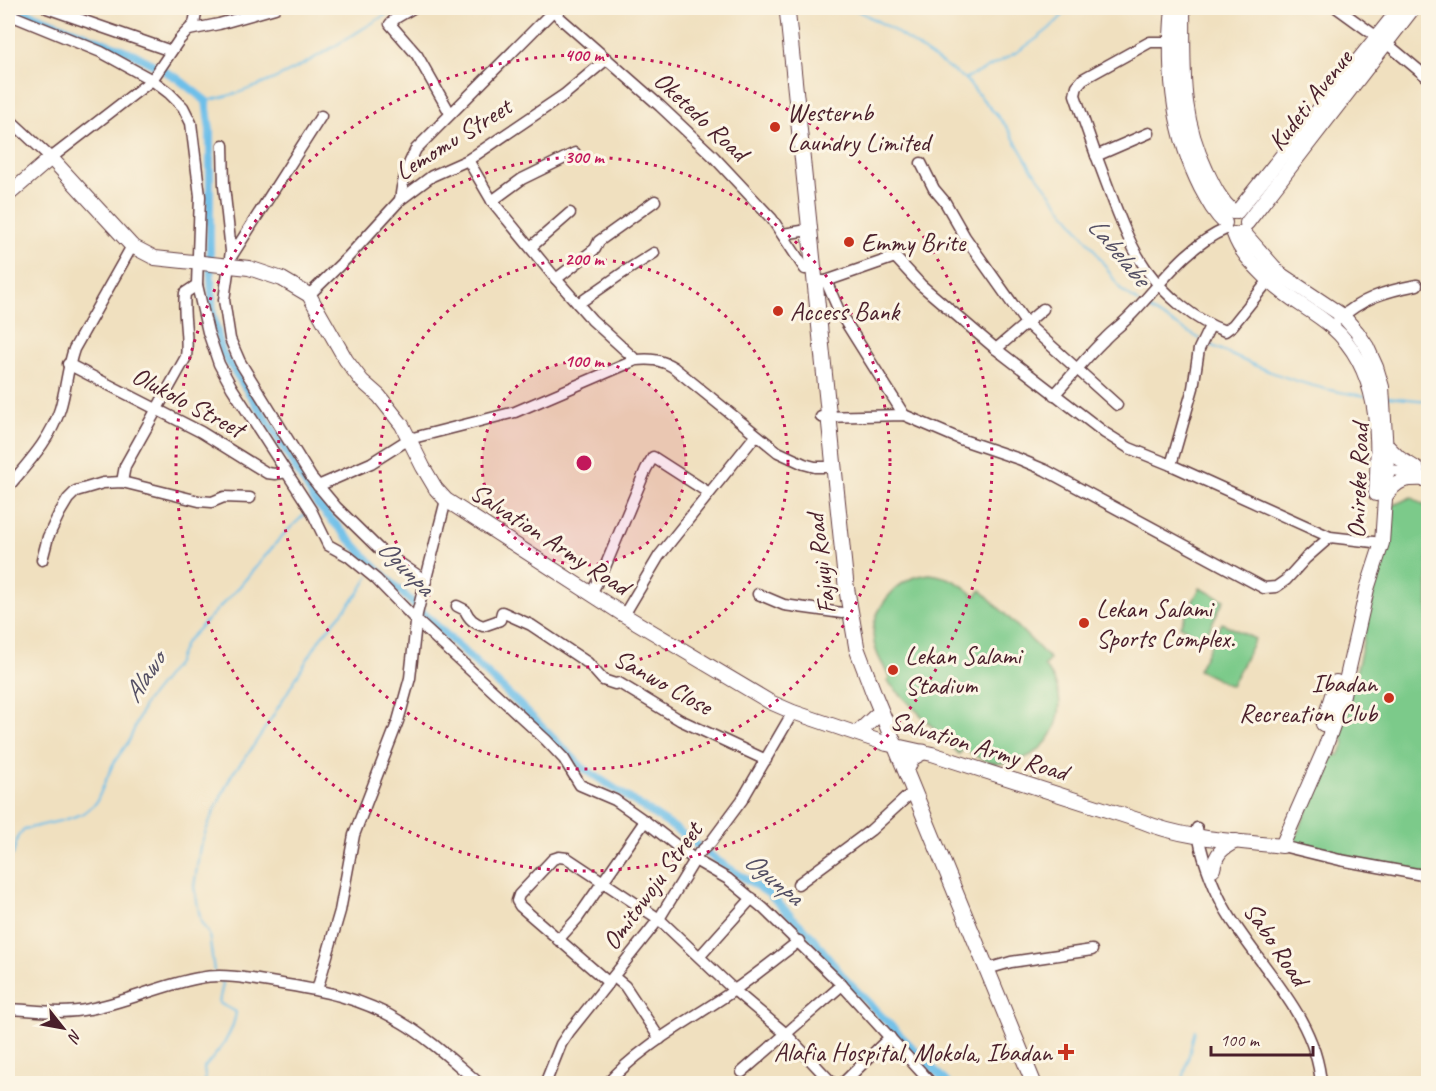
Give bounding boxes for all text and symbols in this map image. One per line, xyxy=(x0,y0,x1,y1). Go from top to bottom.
street label: Kudeti Avenue xyxy=(1260,42,1361,157)
text: 400 m xyxy=(565,44,605,66)
street label: Oketedo Road xyxy=(647,64,758,171)
street label: Lemomu Street xyxy=(389,89,519,188)
place label: Westernb Laundry Limited xyxy=(787,96,934,159)
marker: Westernb Laundry Limited xyxy=(768,120,782,134)
text: 300 m xyxy=(565,146,605,168)
water label: Labelabe xyxy=(1080,209,1160,296)
place label: Emmy Brite xyxy=(861,226,967,259)
marker: Emmy Brite xyxy=(842,235,856,249)
text: 200 m xyxy=(565,248,605,270)
place label: Access Bank xyxy=(790,295,902,328)
marker: Access Bank xyxy=(771,304,785,318)
text: 100 m xyxy=(565,350,605,372)
street label: Olukolo Street xyxy=(126,359,253,447)
street label: Onireke Road xyxy=(1340,419,1377,539)
centre of rings xyxy=(574,453,594,473)
street label: Salvation Army Road xyxy=(464,475,639,605)
street label: Fajuyi Road xyxy=(798,508,844,616)
water label: Ogunpa xyxy=(370,531,443,604)
place label: Lekan Salami Sports Complex. xyxy=(1096,592,1236,655)
marker: Lekan Salami Sports Complex. xyxy=(1077,616,1091,630)
place label: Lekan Salami Stadium xyxy=(905,639,1024,702)
street label: Sanwo Close xyxy=(608,641,720,724)
water label: Alawo xyxy=(115,642,175,709)
marker: Lekan Salami Stadium xyxy=(886,663,900,677)
place label: Ibadan Recreation Club xyxy=(1239,667,1379,730)
marker: Ibadan Recreation Club xyxy=(1382,691,1396,705)
street label: Salvation Army Road xyxy=(886,703,1075,790)
street label: Omitowoju Street xyxy=(594,814,711,957)
water label: Ogunpa xyxy=(738,844,812,914)
street label: Sabo Road xyxy=(1236,896,1318,995)
north arrow xyxy=(33,998,93,1058)
scale bar xyxy=(1211,1019,1313,1057)
text: N xyxy=(62,1026,86,1047)
text: 100 m xyxy=(1220,1029,1261,1051)
place label: Alafia Hospital, Mokola, Ibadan xyxy=(774,1036,1053,1069)
marker: Alafia Hospital, Mokola, Ibadan xyxy=(1057,1043,1075,1061)

